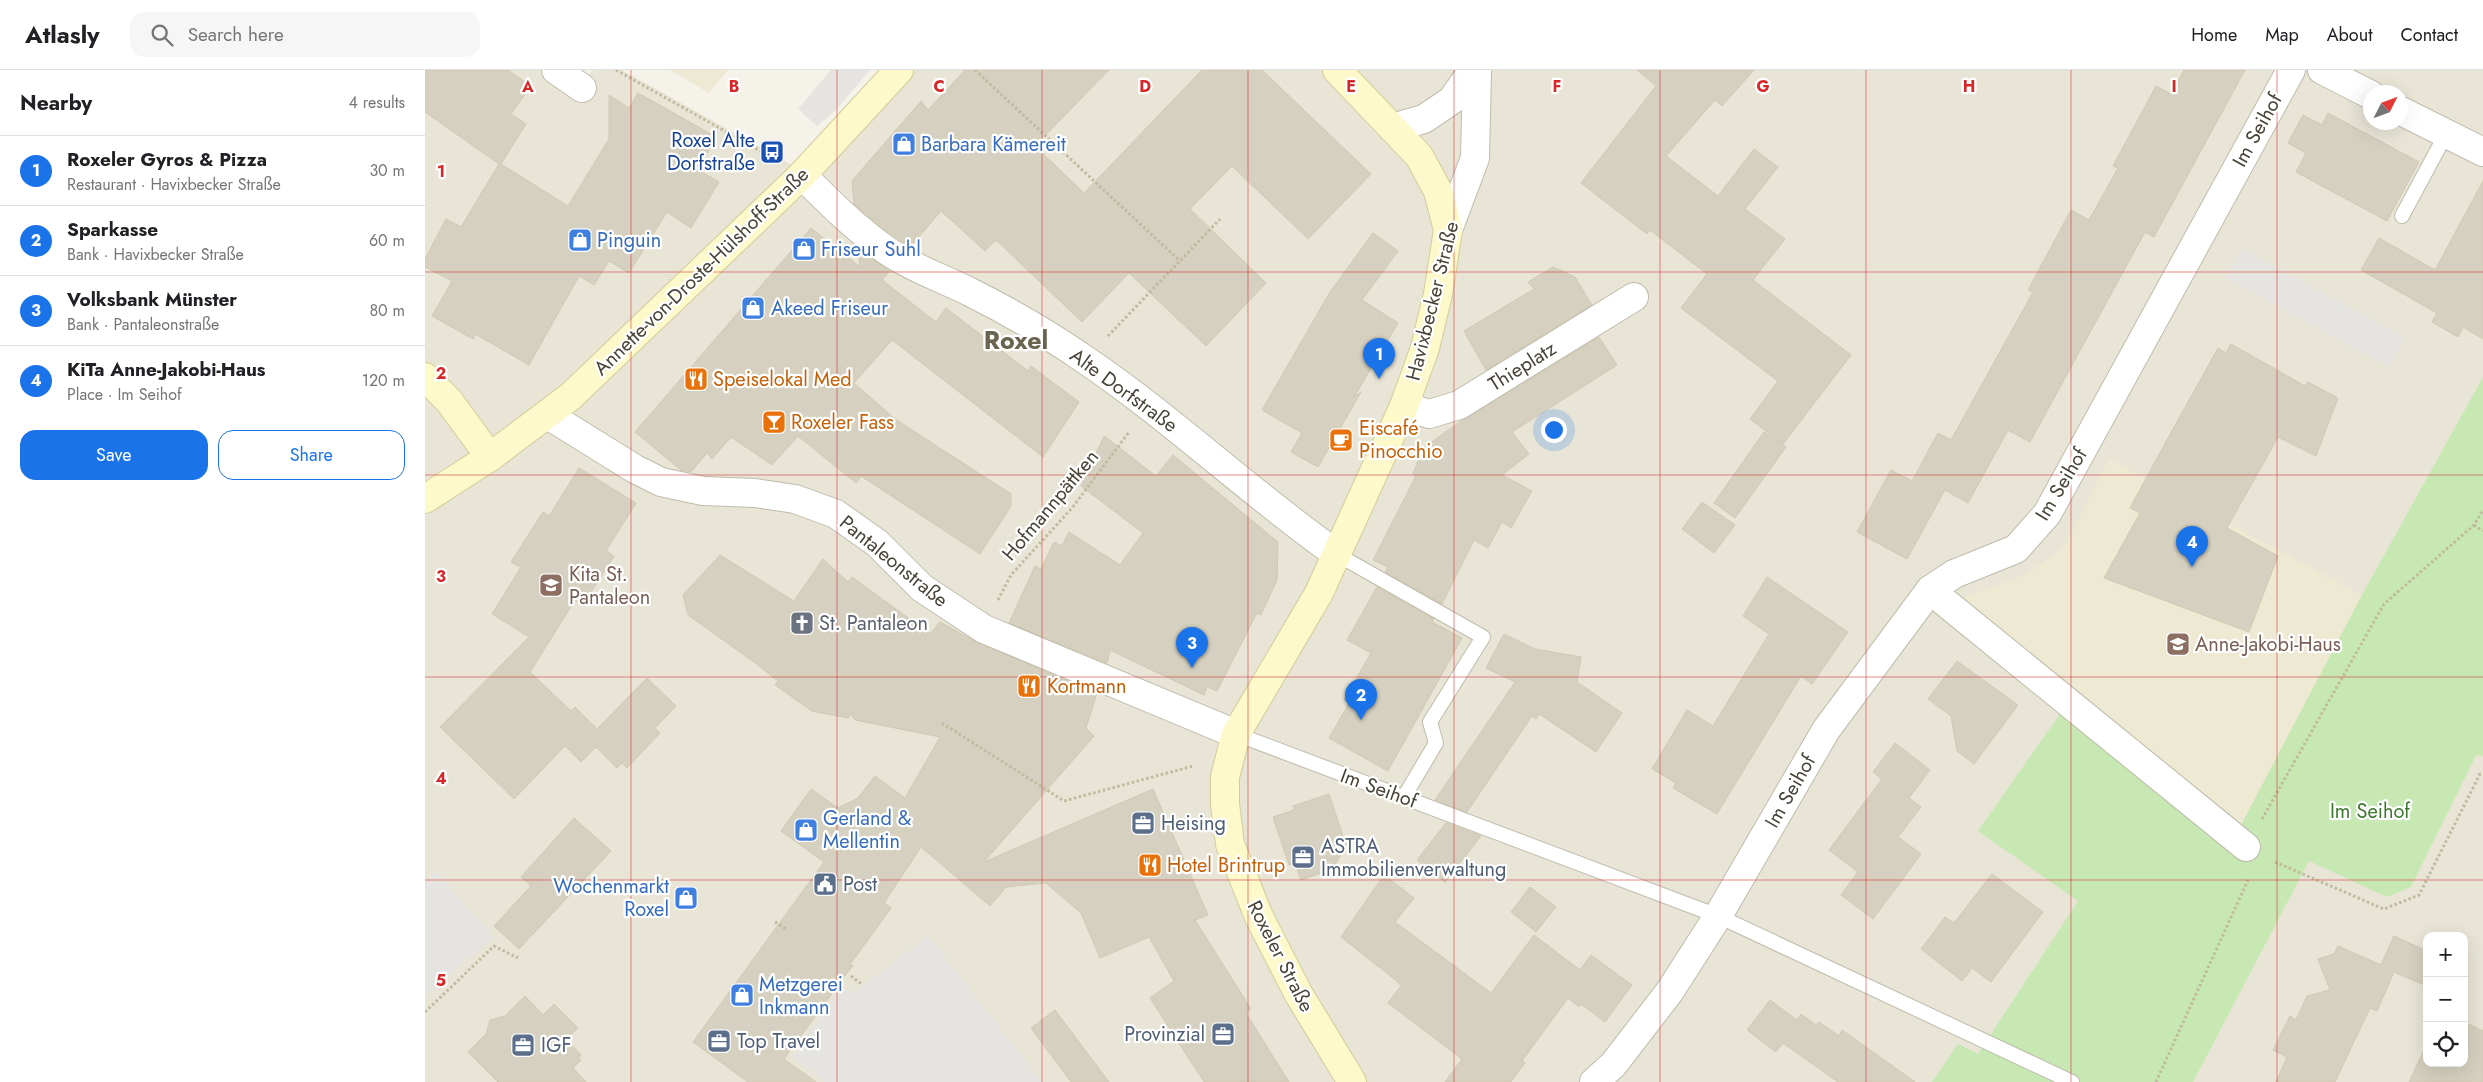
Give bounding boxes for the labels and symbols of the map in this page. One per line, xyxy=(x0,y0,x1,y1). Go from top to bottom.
text: A xyxy=(521,75,534,98)
text: B xyxy=(729,75,739,98)
text: C xyxy=(933,75,945,98)
text: D xyxy=(1139,75,1151,98)
text: E xyxy=(1346,75,1356,98)
text: F xyxy=(1553,75,1561,98)
text: G xyxy=(1756,75,1770,98)
text: H xyxy=(1963,75,1975,98)
text: I xyxy=(2171,75,2177,98)
north arrow xyxy=(2363,85,2408,130)
street label: Im Seihof xyxy=(2225,87,2290,172)
place label: Roxel Alte Dorfstraße xyxy=(667,126,755,178)
place label: Barbara Kämereit xyxy=(921,130,1066,159)
shop icon: Barbara Kämereit xyxy=(891,131,917,157)
bus stop icon: Roxel Alte Dorfstraße xyxy=(759,139,785,165)
text: 1 xyxy=(437,160,445,183)
street label: Annette-von-Droste-Hülshoff-Straße xyxy=(587,160,816,382)
street label: Havixbecker Straße xyxy=(1399,219,1466,384)
place label: Pinguin xyxy=(597,226,661,255)
shop icon: Pinguin xyxy=(567,227,593,253)
place label: Friseur Suhl xyxy=(821,235,921,264)
shop icon: Friseur Suhl xyxy=(791,236,817,262)
place label: Akeed Friseur xyxy=(771,294,888,323)
shop icon: Akeed Friseur xyxy=(740,295,766,321)
district label: Roxel xyxy=(984,322,1048,358)
street label: Thieplatz xyxy=(1483,334,1562,399)
pin: 1 xyxy=(1363,338,1395,379)
street label: Alte Dorfstraße xyxy=(1064,341,1184,439)
text: 2 xyxy=(436,362,446,385)
place label: Speiselokal Med xyxy=(713,365,852,394)
restaurant icon: Speiselokal Med xyxy=(683,366,709,392)
place label: Roxeler Fass xyxy=(791,408,894,437)
bar icon: Roxeler Fass xyxy=(761,409,787,435)
place label: Eiscafé Pinocchio xyxy=(1359,414,1442,466)
your location xyxy=(1541,417,1567,443)
cafe icon: Eiscafé Pinocchio xyxy=(1328,427,1354,453)
street label: Im Seihof xyxy=(2028,441,2095,526)
street label: Hofmannpättken xyxy=(995,443,1106,567)
street label: Pantaleonstraße xyxy=(833,509,954,614)
pin: 4 xyxy=(2176,526,2208,567)
place label: Kita St. Pantaleon xyxy=(569,560,650,612)
text: 3 xyxy=(436,565,446,588)
school or university icon: Kita St. Pantaleon xyxy=(538,572,564,598)
place label: St. Pantaleon xyxy=(819,609,928,638)
church icon: St. Pantaleon xyxy=(789,610,815,636)
pin: 3 xyxy=(1176,627,1208,668)
place label: Anne-Jakobi-Haus xyxy=(2195,630,2341,659)
school or university icon: Anne-Jakobi-Haus xyxy=(2165,631,2191,657)
place label: Kortmann xyxy=(1047,672,1127,701)
restaurant icon: Kortmann xyxy=(1016,673,1042,699)
pin: 2 xyxy=(1345,679,1377,720)
street label: Im Seihof xyxy=(1758,748,1824,833)
street label: Im Seihof xyxy=(1336,761,1423,816)
text: 4 xyxy=(435,767,447,790)
park label: Im Seihof xyxy=(2330,797,2411,826)
place label: Gerland & Mellentin xyxy=(823,804,912,856)
place label: Heising xyxy=(1161,809,1226,838)
office icon: Heising xyxy=(1130,810,1156,836)
shop icon: Gerland & Mellentin xyxy=(793,817,819,843)
place label: ASTRA Immobilienverwaltung xyxy=(1321,832,1506,884)
office icon: ASTRA Immobilienverwaltung xyxy=(1290,844,1316,870)
place label: Hotel Brintrup xyxy=(1167,851,1285,880)
restaurant icon: Hotel Brintrup xyxy=(1137,852,1163,878)
place label: Post xyxy=(843,870,877,899)
public building icon: Post xyxy=(812,871,838,897)
place label: Wochenmarkt Roxel xyxy=(553,872,669,924)
shop icon: Wochenmarkt Roxel xyxy=(673,885,699,911)
street label: Roxeler Straße xyxy=(1240,895,1321,1017)
text: 5 xyxy=(436,969,446,992)
place label: Metzgerei Inkmann xyxy=(759,970,843,1022)
shop icon: Metzgerei Inkmann xyxy=(729,982,755,1008)
place label: Provinzial xyxy=(1124,1020,1205,1049)
office icon: Provinzial xyxy=(1210,1021,1236,1047)
place label: Top Travel xyxy=(737,1027,820,1056)
office icon: Top Travel xyxy=(706,1028,732,1054)
place label: IGF xyxy=(541,1031,571,1060)
office icon: IGF xyxy=(510,1032,536,1058)

